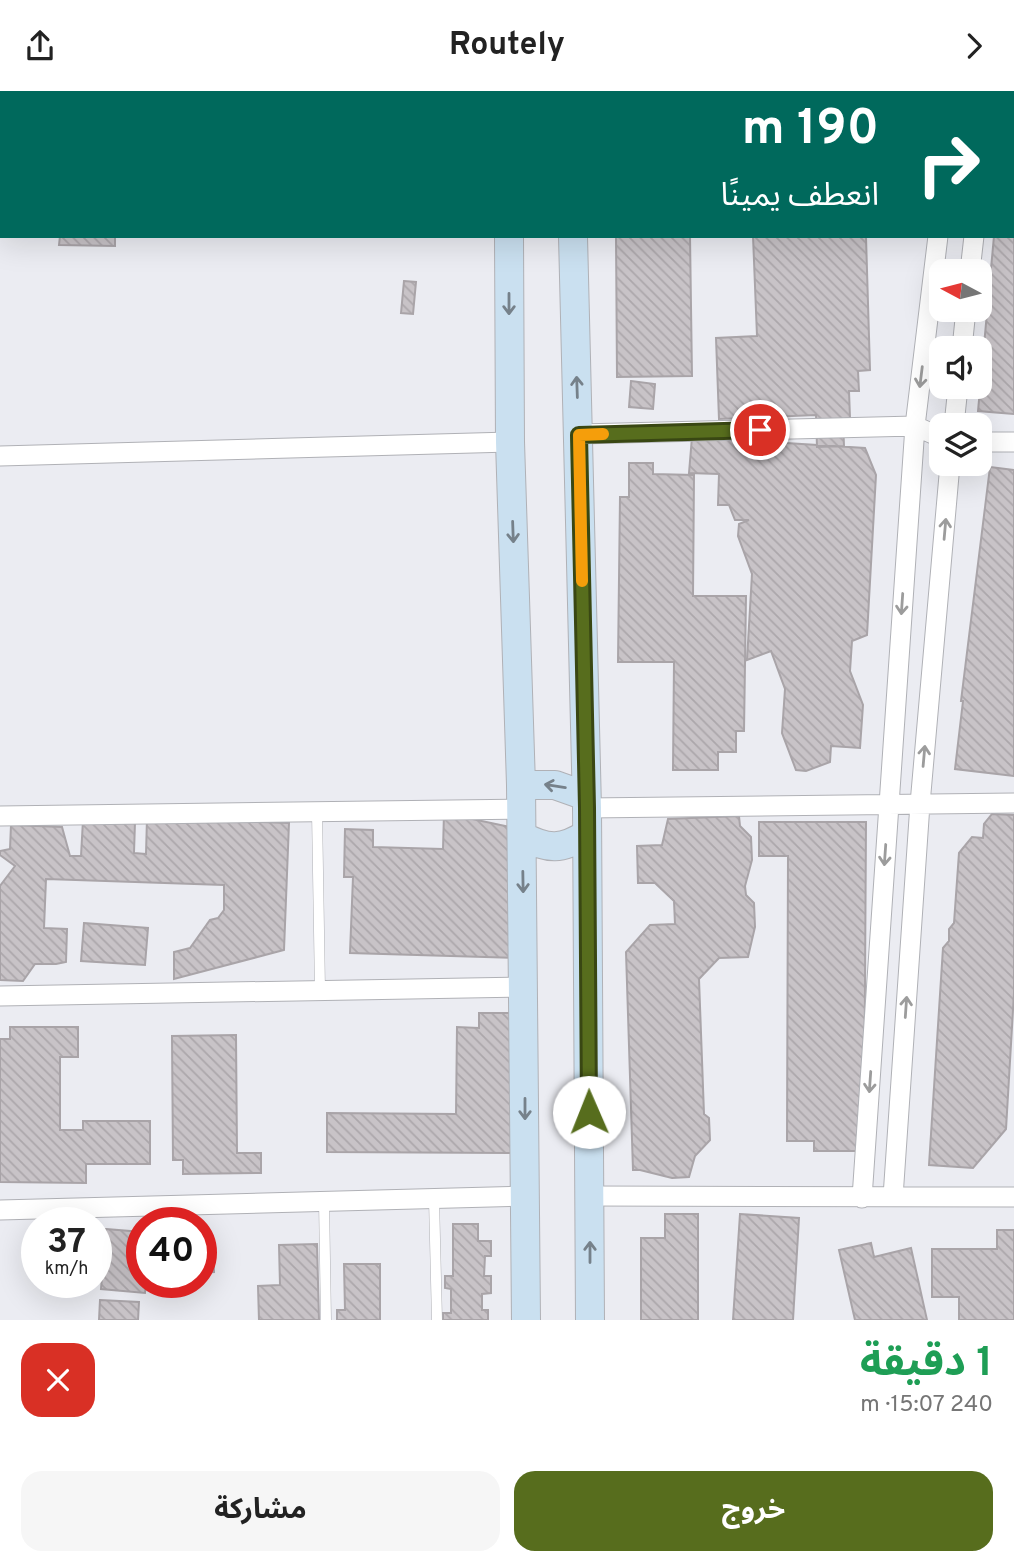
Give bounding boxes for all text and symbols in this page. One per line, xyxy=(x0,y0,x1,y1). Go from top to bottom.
text: Routely xyxy=(449,26,565,66)
icon: share xyxy=(21,27,59,65)
icon: forward xyxy=(955,27,993,65)
text: 190 m xyxy=(742,100,879,162)
icon: right xyxy=(903,119,994,210)
text: انعطف يمينًا xyxy=(720,177,879,217)
north arrow xyxy=(929,259,992,322)
map controls xyxy=(929,259,992,476)
one-way arrow xyxy=(502,293,516,316)
button: sound xyxy=(929,336,992,399)
one-way arrow xyxy=(914,365,927,388)
one-way arrow xyxy=(571,376,584,399)
pin xyxy=(730,400,790,460)
icon: arrive xyxy=(741,411,779,449)
button: layers xyxy=(929,413,992,476)
one-way arrow xyxy=(939,518,952,541)
one-way arrow xyxy=(507,520,520,543)
one-way arrow xyxy=(896,592,909,615)
one-way arrow xyxy=(918,745,931,768)
one-way arrow xyxy=(544,779,567,792)
one-way arrow xyxy=(878,843,891,866)
one-way arrow xyxy=(516,870,529,893)
one-way arrow xyxy=(900,996,913,1019)
one-way arrow xyxy=(863,1070,876,1093)
position arrow xyxy=(552,1075,626,1149)
one-way arrow xyxy=(518,1098,531,1121)
speed limit sign: 40 xyxy=(126,1207,217,1298)
text: 37 xyxy=(47,1221,86,1265)
one-way arrow xyxy=(583,1241,597,1264)
text: km/h xyxy=(45,1258,88,1281)
text: 1 دقيقة xyxy=(860,1338,993,1391)
button: close xyxy=(21,1343,95,1417)
text: 240 m · 15:07 xyxy=(860,1391,993,1420)
button: مشاركة xyxy=(21,1471,500,1551)
button: خروج xyxy=(514,1471,993,1551)

